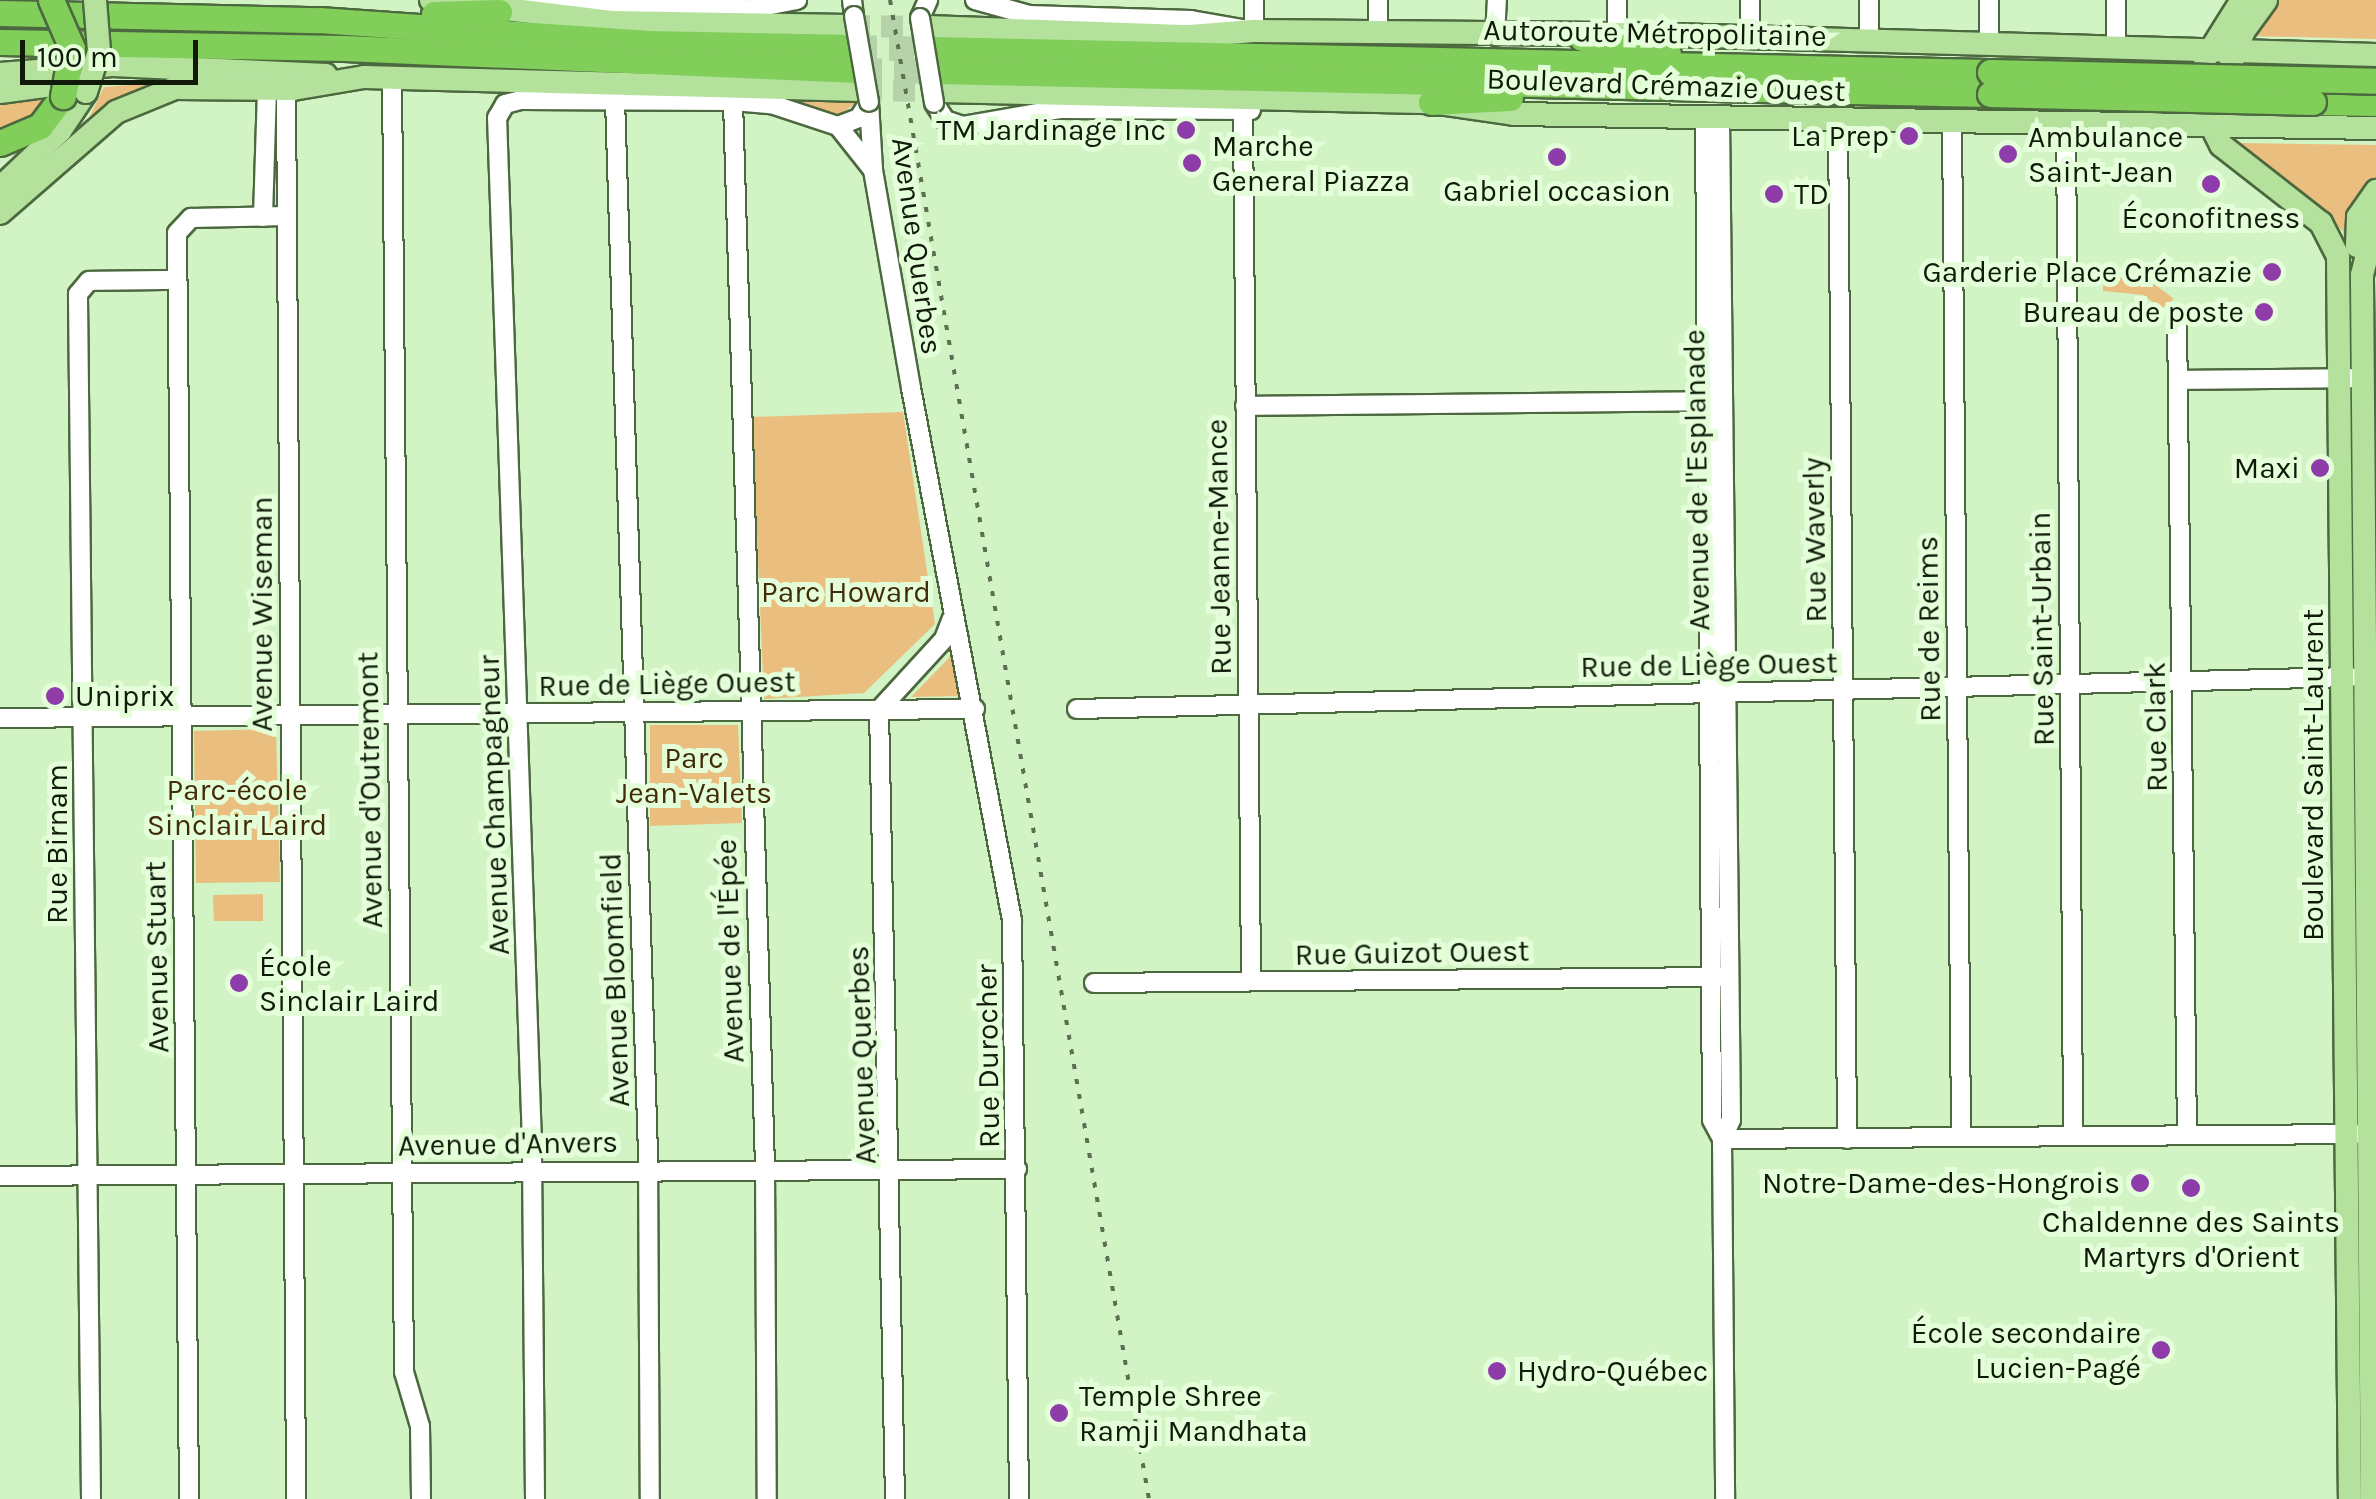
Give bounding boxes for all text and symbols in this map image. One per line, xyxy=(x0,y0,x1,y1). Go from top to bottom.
street label: Autoroute Métropolitaine xyxy=(1483,12,1827,54)
scale bar xyxy=(25,20,202,82)
text: 100 m xyxy=(37,39,118,75)
street label: Boulevard Crémazie Ouest xyxy=(1486,61,1846,109)
place label: TM Jardinage Inc xyxy=(936,112,1166,148)
place label: La Prep xyxy=(1791,118,1889,154)
marker: TM Jardinage Inc xyxy=(1175,119,1197,141)
place label: Ambulance Saint-Jean xyxy=(2028,119,2183,190)
marker: La Prep xyxy=(1898,125,1920,147)
place label: Marche General Piazza xyxy=(1212,128,1410,198)
street label: Avenue Querbes xyxy=(884,135,950,357)
marker: Ambulance Saint-Jean xyxy=(1997,143,2019,165)
marker: Gabriel occasion xyxy=(1546,146,1568,168)
marker: Marche General Piazza xyxy=(1181,152,1203,174)
place label: Gabriel occasion xyxy=(1443,173,1671,209)
marker: Éconofitness xyxy=(2200,173,2222,195)
place label: TD xyxy=(1794,176,1829,212)
marker: TD xyxy=(1763,183,1785,205)
place label: Éconofitness xyxy=(2122,200,2300,236)
place label: Garderie Place Crémazie xyxy=(1922,254,2252,290)
marker: Garderie Place Crémazie xyxy=(2261,261,2283,283)
place label: Bureau de poste xyxy=(2022,294,2244,330)
marker: Bureau de poste xyxy=(2253,301,2275,323)
street label: Avenue de l'Esplanade xyxy=(1676,329,1718,631)
street label: Rue Jeanne-Mance xyxy=(1199,419,1239,675)
place label: Maxi xyxy=(2234,450,2300,486)
street label: Rue Waverly xyxy=(1796,457,1834,623)
marker: Maxi xyxy=(2309,457,2331,479)
street label: Avenue Wiseman xyxy=(244,496,280,732)
street label: Rue Saint-Urbain xyxy=(2022,512,2062,746)
street label: Rue de Reims xyxy=(1909,536,1949,722)
park label: Parc Howard xyxy=(761,574,931,610)
street label: Boulevard Saint-Laurent xyxy=(2295,609,2331,941)
street label: Rue de Liège Ouest xyxy=(1580,645,1838,685)
street label: Avenue d'Outremont xyxy=(350,651,390,929)
street label: Avenue Champagneur xyxy=(471,654,517,956)
street label: Rue Clark xyxy=(2137,662,2175,792)
street label: Rue de Liège Ouest xyxy=(538,664,796,704)
place label: Uniprix xyxy=(75,678,174,714)
marker: Uniprix xyxy=(44,685,66,707)
park label: Parc Jean-Valets xyxy=(616,740,772,810)
street label: Rue Birnam xyxy=(39,764,75,924)
park label: Parc-école Sinclair Laird xyxy=(147,772,327,842)
street label: Avenue de l'Épée xyxy=(708,839,752,1063)
street label: Avenue Bloomfield xyxy=(593,852,637,1108)
street label: Avenue Stuart xyxy=(137,861,177,1053)
street label: Rue Guizot Ouest xyxy=(1294,933,1530,973)
street label: Avenue Querbes xyxy=(840,945,884,1165)
place label: École Sinclair Laird xyxy=(259,948,440,1018)
street label: Rue Durocher xyxy=(968,964,1008,1148)
marker: École Sinclair Laird xyxy=(228,972,250,994)
street label: Avenue d'Anvers xyxy=(398,1124,618,1164)
place label: Notre-Dame-des-Hongrois xyxy=(1762,1165,2120,1201)
marker: Notre-Dame-des-Hongrois xyxy=(2129,1172,2151,1194)
marker: Chaldenne des Saints Martyrs d'Orient xyxy=(2180,1177,2202,1199)
place label: Chaldenne des Saints Martyrs d'Orient xyxy=(2042,1204,2340,1274)
place label: École secondaire Lucien-Pagé xyxy=(1911,1315,2141,1386)
marker: École secondaire Lucien-Pagé xyxy=(2150,1339,2172,1361)
place label: Hydro-Québec xyxy=(1517,1353,1708,1389)
marker: Hydro-Québec xyxy=(1486,1360,1508,1382)
place label: Temple Shree Ramji Mandhata xyxy=(1079,1378,1308,1448)
marker: Temple Shree Ramji Mandhata xyxy=(1048,1402,1070,1424)

